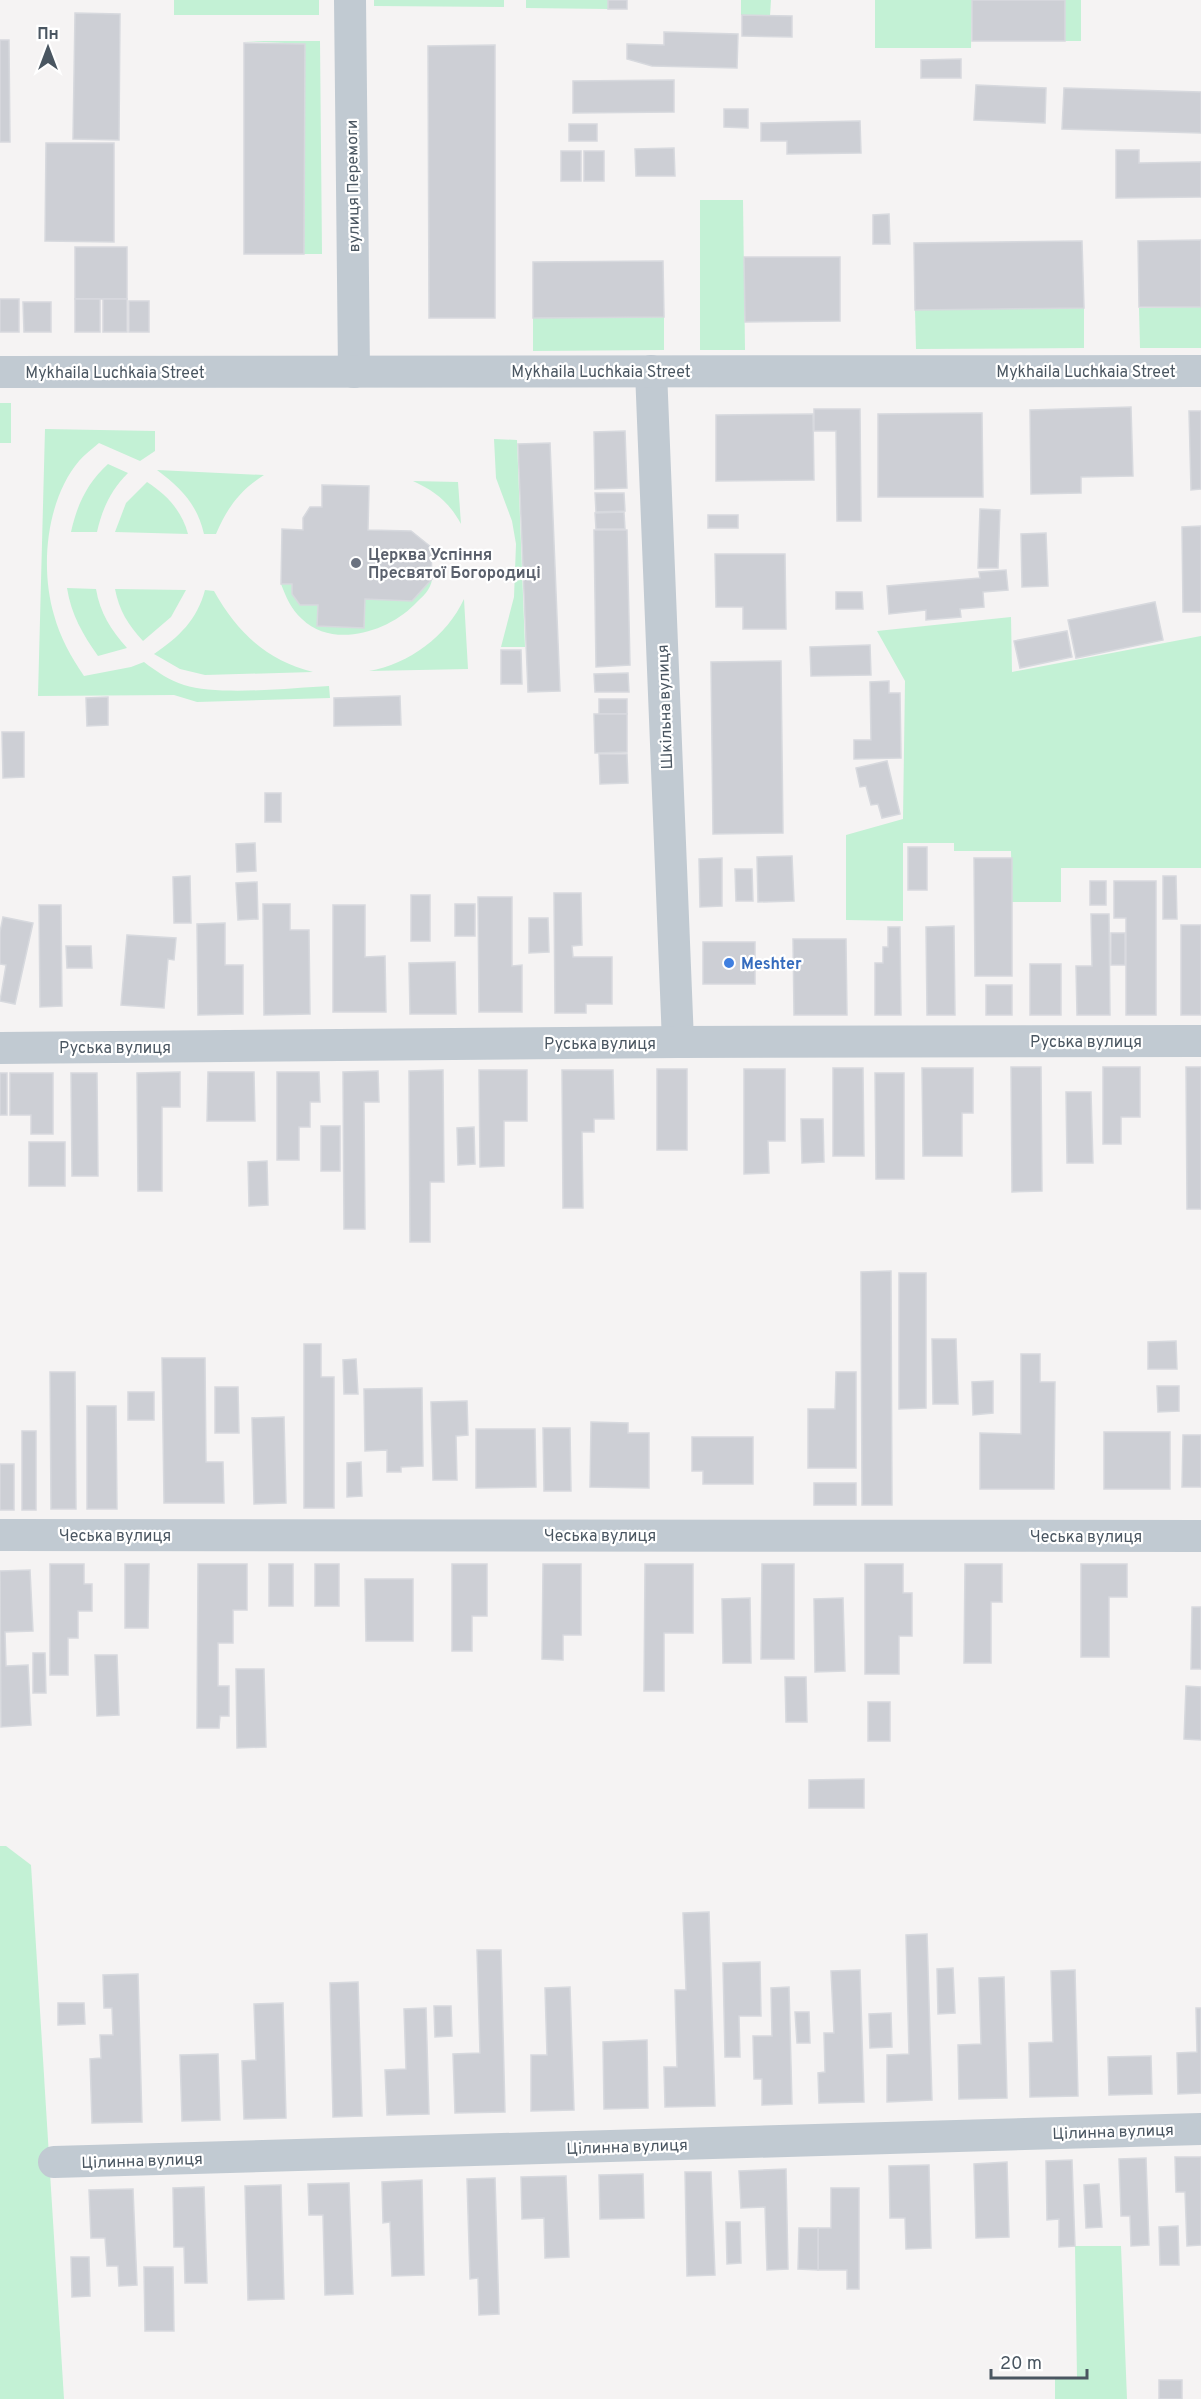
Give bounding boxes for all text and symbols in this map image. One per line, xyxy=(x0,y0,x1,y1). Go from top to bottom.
north arrow xyxy=(18,18,78,78)
text: Пн xyxy=(37,25,59,45)
street label: вулиця Перемоги xyxy=(343,119,365,252)
street label: Mykhaila Luchkaia Street xyxy=(511,363,691,383)
street label: Mykhaila Luchkaia Street xyxy=(996,363,1176,383)
street label: Mykhaila Luchkaia Street xyxy=(25,364,205,384)
place label: Церква Успіння Пресвятої Богородиці xyxy=(368,546,541,584)
marker: Церква Успіння Пресвятої Богородиці xyxy=(349,556,363,570)
street label: Шкільна вулиця xyxy=(654,644,678,770)
place label: Meshter xyxy=(741,955,802,975)
marker: Meshter xyxy=(722,956,736,970)
street label: Руська вулиця xyxy=(1030,1033,1142,1053)
street label: Руська вулиця xyxy=(544,1035,656,1055)
street label: Руська вулиця xyxy=(59,1039,171,1059)
street label: Чеська вулиця xyxy=(59,1527,171,1547)
street label: Чеська вулиця xyxy=(544,1527,656,1547)
street label: Чеська вулиця xyxy=(1030,1528,1142,1548)
street label: Цілинна вулиця xyxy=(1052,2121,1174,2145)
street label: Цілинна вулиця xyxy=(566,2136,688,2160)
street label: Цілинна вулиця xyxy=(81,2150,203,2174)
scale bar xyxy=(991,2342,1087,2380)
text: 20 m xyxy=(1000,2353,1042,2376)

